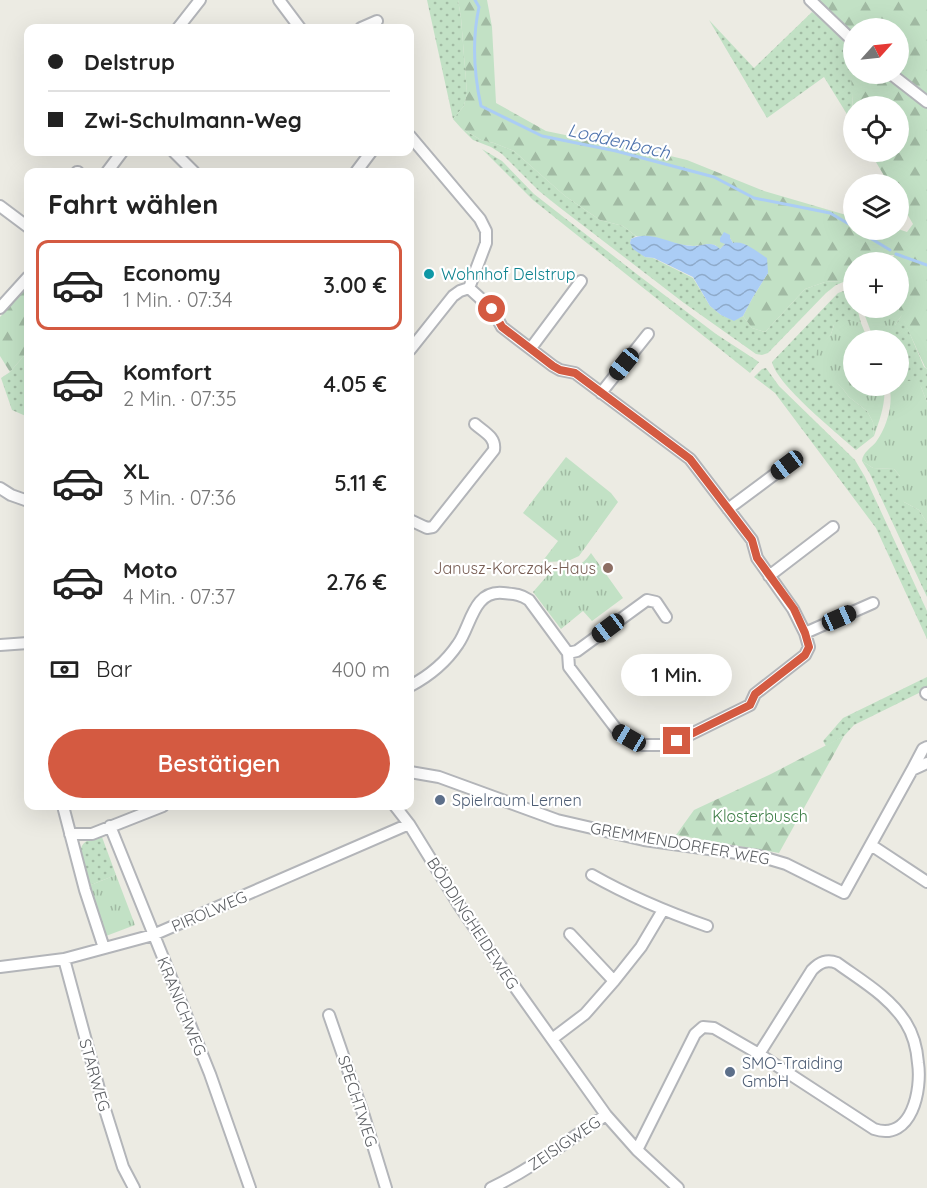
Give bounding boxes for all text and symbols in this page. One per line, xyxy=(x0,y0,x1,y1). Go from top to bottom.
north arrow xyxy=(843,18,909,84)
map controls xyxy=(843,18,909,396)
text: Delstrup xyxy=(84,48,175,76)
button: locate xyxy=(843,96,909,162)
text: Zwi-Schulmann-Weg xyxy=(84,106,302,134)
water label: Loddenbach xyxy=(566,118,673,164)
button: layers xyxy=(843,174,909,240)
text: Fahrt wählen xyxy=(48,187,218,221)
button: + xyxy=(843,252,909,318)
icon: car xyxy=(51,258,105,312)
text: Economy xyxy=(123,259,221,287)
place label: Wohnhof Delstrup xyxy=(441,264,575,284)
marker: Wohnhof Delstrup xyxy=(422,267,436,281)
text: 3.00 € xyxy=(323,271,387,299)
text: 1 Min. · 07:34 xyxy=(123,287,233,312)
route start xyxy=(478,295,505,322)
button: − xyxy=(843,330,909,396)
car xyxy=(606,344,642,384)
icon: car xyxy=(51,357,105,411)
text: Komfort xyxy=(123,358,212,386)
text: 4.05 € xyxy=(323,370,387,398)
text: 2 Min. · 07:35 xyxy=(123,386,237,411)
car xyxy=(767,447,807,483)
icon: car xyxy=(51,456,105,510)
text: XL xyxy=(123,457,150,485)
text: 5.11 € xyxy=(334,469,387,497)
text: 3 Min. · 07:36 xyxy=(123,485,236,510)
icon: car xyxy=(51,555,105,609)
text: Moto xyxy=(123,556,177,584)
place label: Janusz-Korczak-Haus xyxy=(433,558,596,578)
marker: Janusz-Korczak-Haus xyxy=(601,561,615,575)
text: 2.76 € xyxy=(326,568,387,596)
text: 4 Min. · 07:37 xyxy=(123,584,235,609)
car xyxy=(819,602,859,634)
car xyxy=(588,610,628,646)
icon: cash xyxy=(48,653,81,686)
callout: 1 Min. xyxy=(622,654,732,696)
text: Bar xyxy=(96,655,132,683)
text: 400 m xyxy=(332,657,390,682)
text: 1 Min. xyxy=(651,662,702,687)
car xyxy=(609,721,649,755)
route end xyxy=(663,727,690,754)
button: Bestätigen xyxy=(48,729,390,798)
place label: Spielraum Lernen xyxy=(452,790,582,810)
marker: Spielraum Lernen xyxy=(433,793,447,807)
park label: Klosterbusch xyxy=(712,806,808,826)
street label: GREMMENDORFER WEG xyxy=(589,817,771,869)
street label: BÖDDINGHEIDEWEG xyxy=(423,853,523,993)
street label: PIROLWEG xyxy=(168,886,250,936)
street label: KRANICHWEG xyxy=(153,954,211,1058)
street label: STARWEG xyxy=(75,1036,115,1114)
street label: SPECHTWEG xyxy=(334,1053,382,1149)
place label: SMO-Traiding GmbH xyxy=(742,1053,843,1091)
marker: SMO-Traiding GmbH xyxy=(723,1065,737,1079)
street label: ZEISIGWEG xyxy=(524,1111,604,1175)

